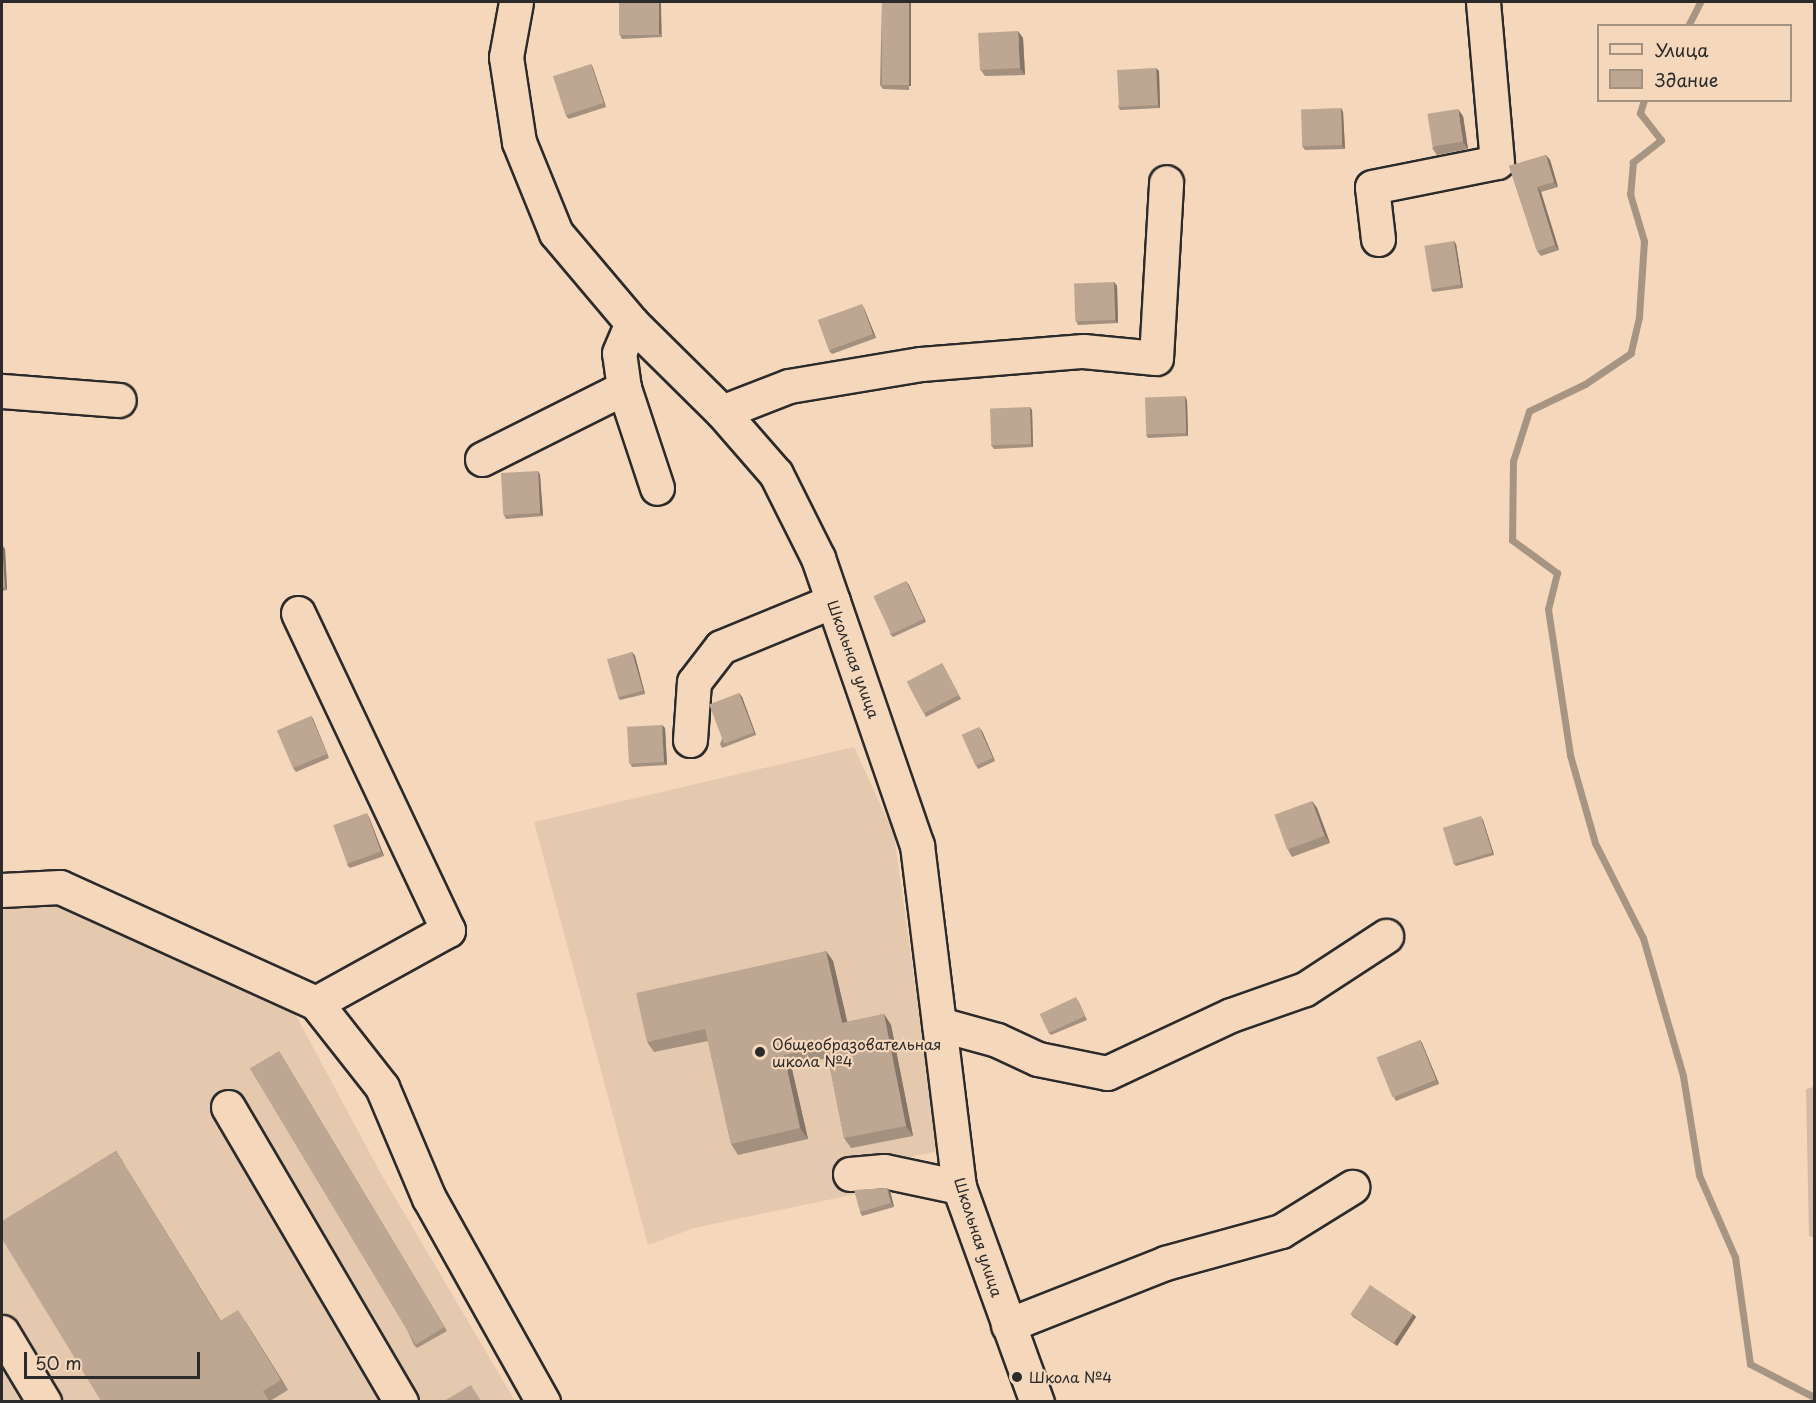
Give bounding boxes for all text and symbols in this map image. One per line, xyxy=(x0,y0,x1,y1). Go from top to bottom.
legend xyxy=(1597,24,1792,102)
text: Улица xyxy=(1655,36,1709,63)
text: Здание xyxy=(1655,66,1718,93)
street label: Школьная улица xyxy=(824,597,884,721)
place label: Общеобразовательная школа №4 xyxy=(772,1034,941,1069)
marker: Общеобразовательная школа №4 xyxy=(753,1045,767,1059)
street label: Школьная улица xyxy=(951,1175,1007,1299)
scale bar xyxy=(27,1340,202,1378)
text: 50 m xyxy=(35,1349,82,1376)
place label: Школа №4 xyxy=(1029,1368,1113,1386)
marker: Школа №4 xyxy=(1010,1370,1024,1384)

